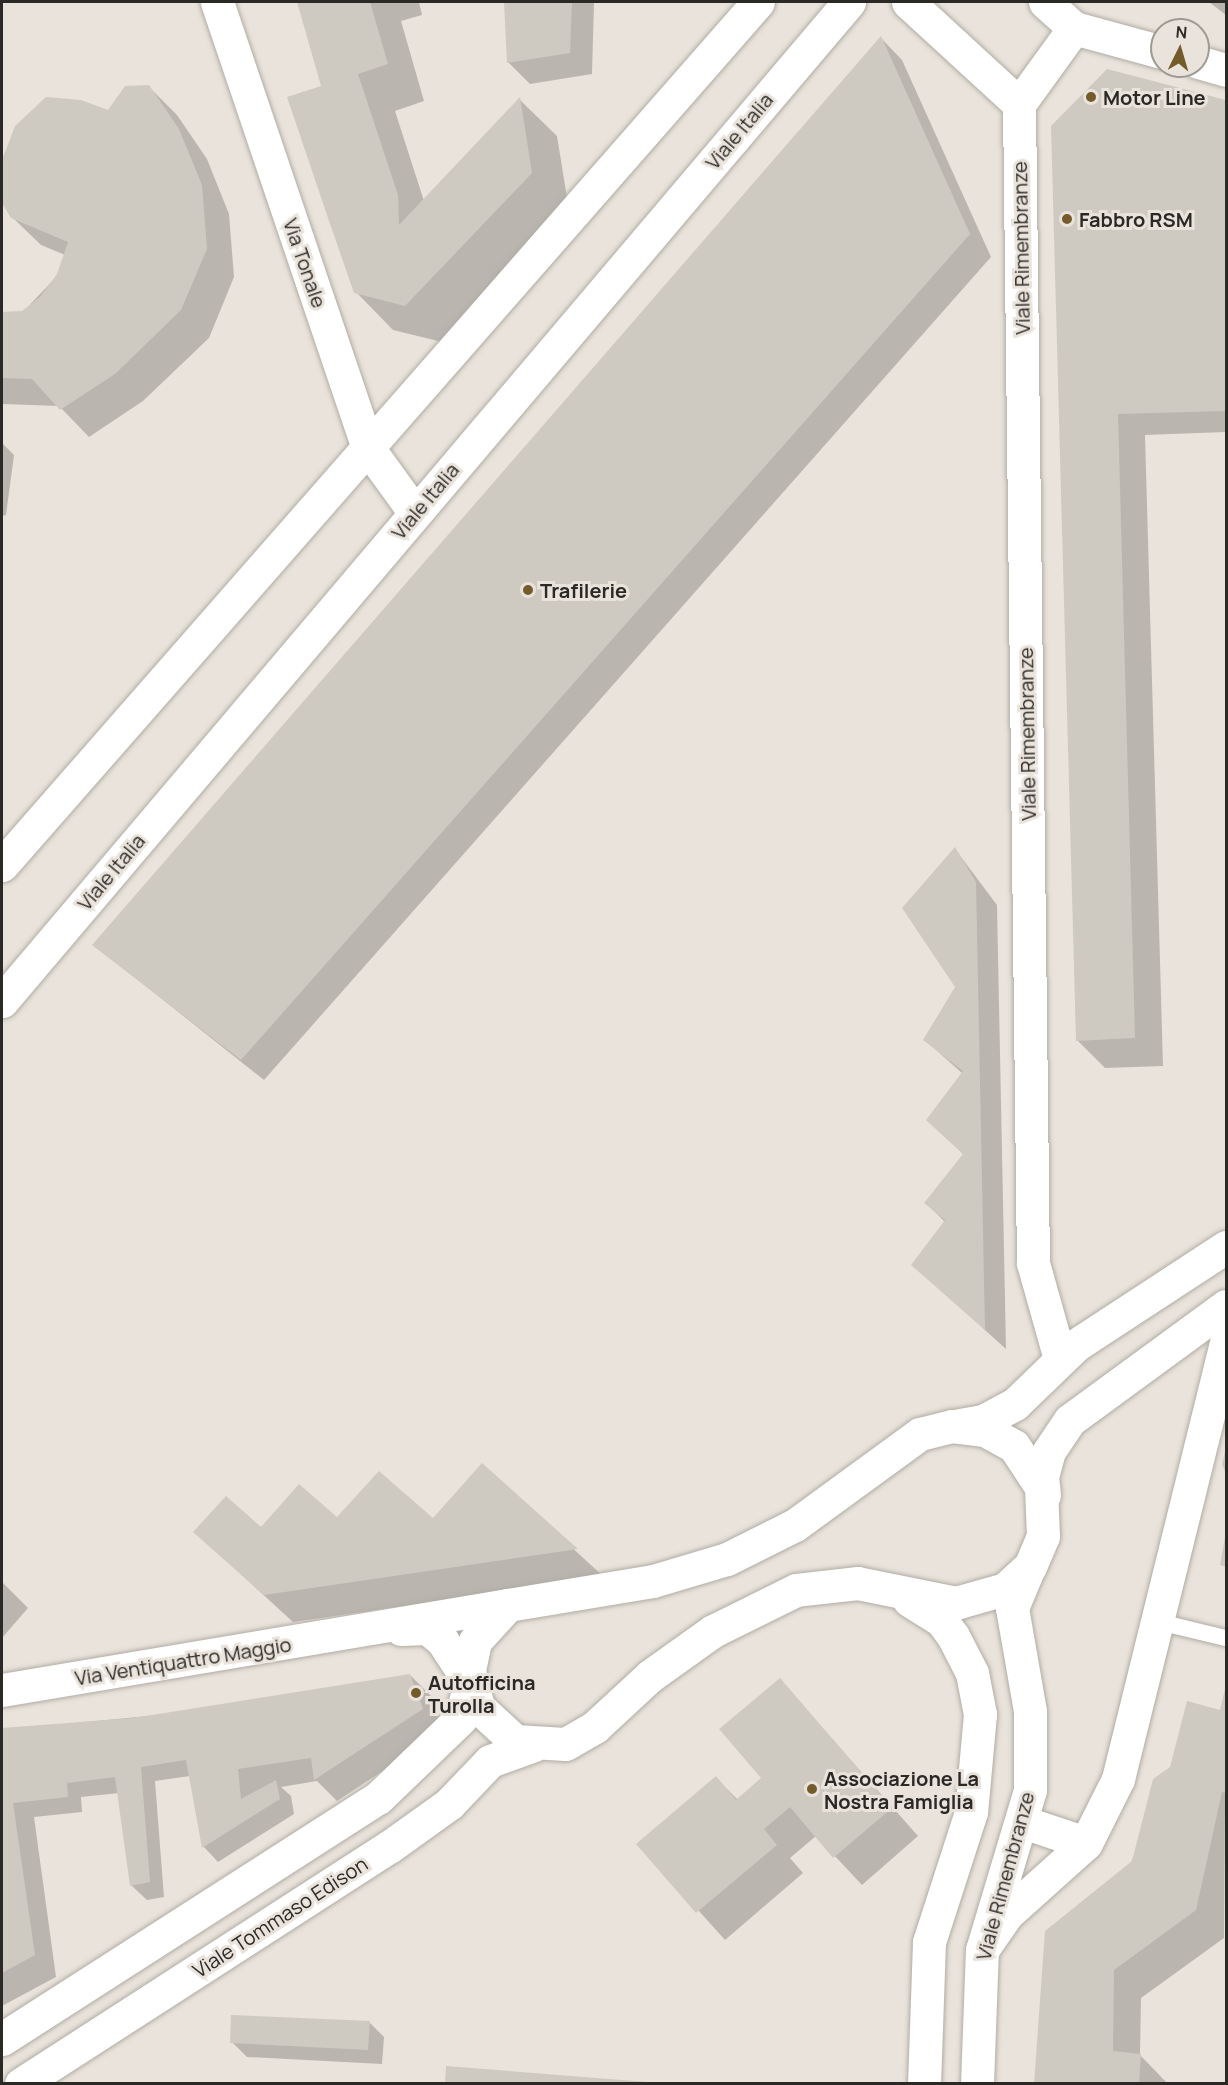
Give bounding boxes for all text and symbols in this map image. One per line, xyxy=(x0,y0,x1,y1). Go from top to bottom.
north arrow xyxy=(1150,18,1210,78)
text: N xyxy=(1175,21,1188,44)
place label: Motor Line xyxy=(1103,85,1206,109)
street label: Viale Italia xyxy=(700,88,778,174)
marker: Motor Line xyxy=(1084,90,1098,104)
street label: Viale Rimembranze xyxy=(1007,161,1035,335)
place label: Fabbro RSM xyxy=(1079,207,1193,231)
marker: Fabbro RSM xyxy=(1060,212,1074,226)
street label: Via Tonale xyxy=(279,215,331,311)
street label: Viale Italia xyxy=(386,458,464,544)
place label: Trafilerie xyxy=(540,578,627,602)
marker: Trafilerie xyxy=(521,583,535,597)
street label: Viale Rimembranze xyxy=(1013,647,1041,821)
street label: Viale Italia xyxy=(72,829,150,915)
street label: Via Ventiquattro Maggio xyxy=(73,1632,293,1690)
place label: Autofficina Turolla xyxy=(428,1670,535,1717)
marker: Autofficina Turolla xyxy=(409,1686,423,1700)
place label: Associazione La Nostra Famiglia xyxy=(824,1766,979,1813)
marker: Associazione La Nostra Famiglia xyxy=(805,1782,819,1796)
street label: Viale Rimembranze xyxy=(971,1789,1039,1963)
street label: Viale Tommaso Edison xyxy=(188,1852,372,1982)

